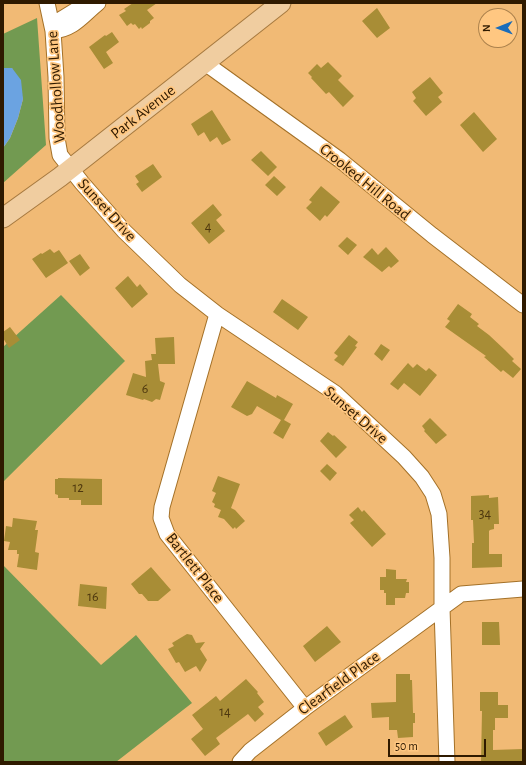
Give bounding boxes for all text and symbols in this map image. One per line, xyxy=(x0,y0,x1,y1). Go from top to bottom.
north arrow xyxy=(478,8,518,48)
text: N xyxy=(481,24,492,32)
street label: Woodhollow Lane xyxy=(43,30,69,144)
street label: Park Avenue xyxy=(107,81,179,143)
street label: Crooked Hill Road xyxy=(316,139,414,225)
street label: Sunset Drive xyxy=(74,175,140,245)
house number: 4 xyxy=(205,219,211,235)
house number: 6 xyxy=(142,381,148,397)
street label: Sunset Drive xyxy=(320,382,392,448)
house number: 12 xyxy=(72,480,84,496)
house number: 34 xyxy=(479,506,491,522)
street label: Bartlett Place xyxy=(162,529,228,607)
house number: 16 xyxy=(87,589,99,605)
street label: Clearfield Place xyxy=(294,647,384,719)
house number: 14 xyxy=(219,704,231,720)
scale bar xyxy=(390,731,488,757)
text: 50 m xyxy=(395,740,418,752)

